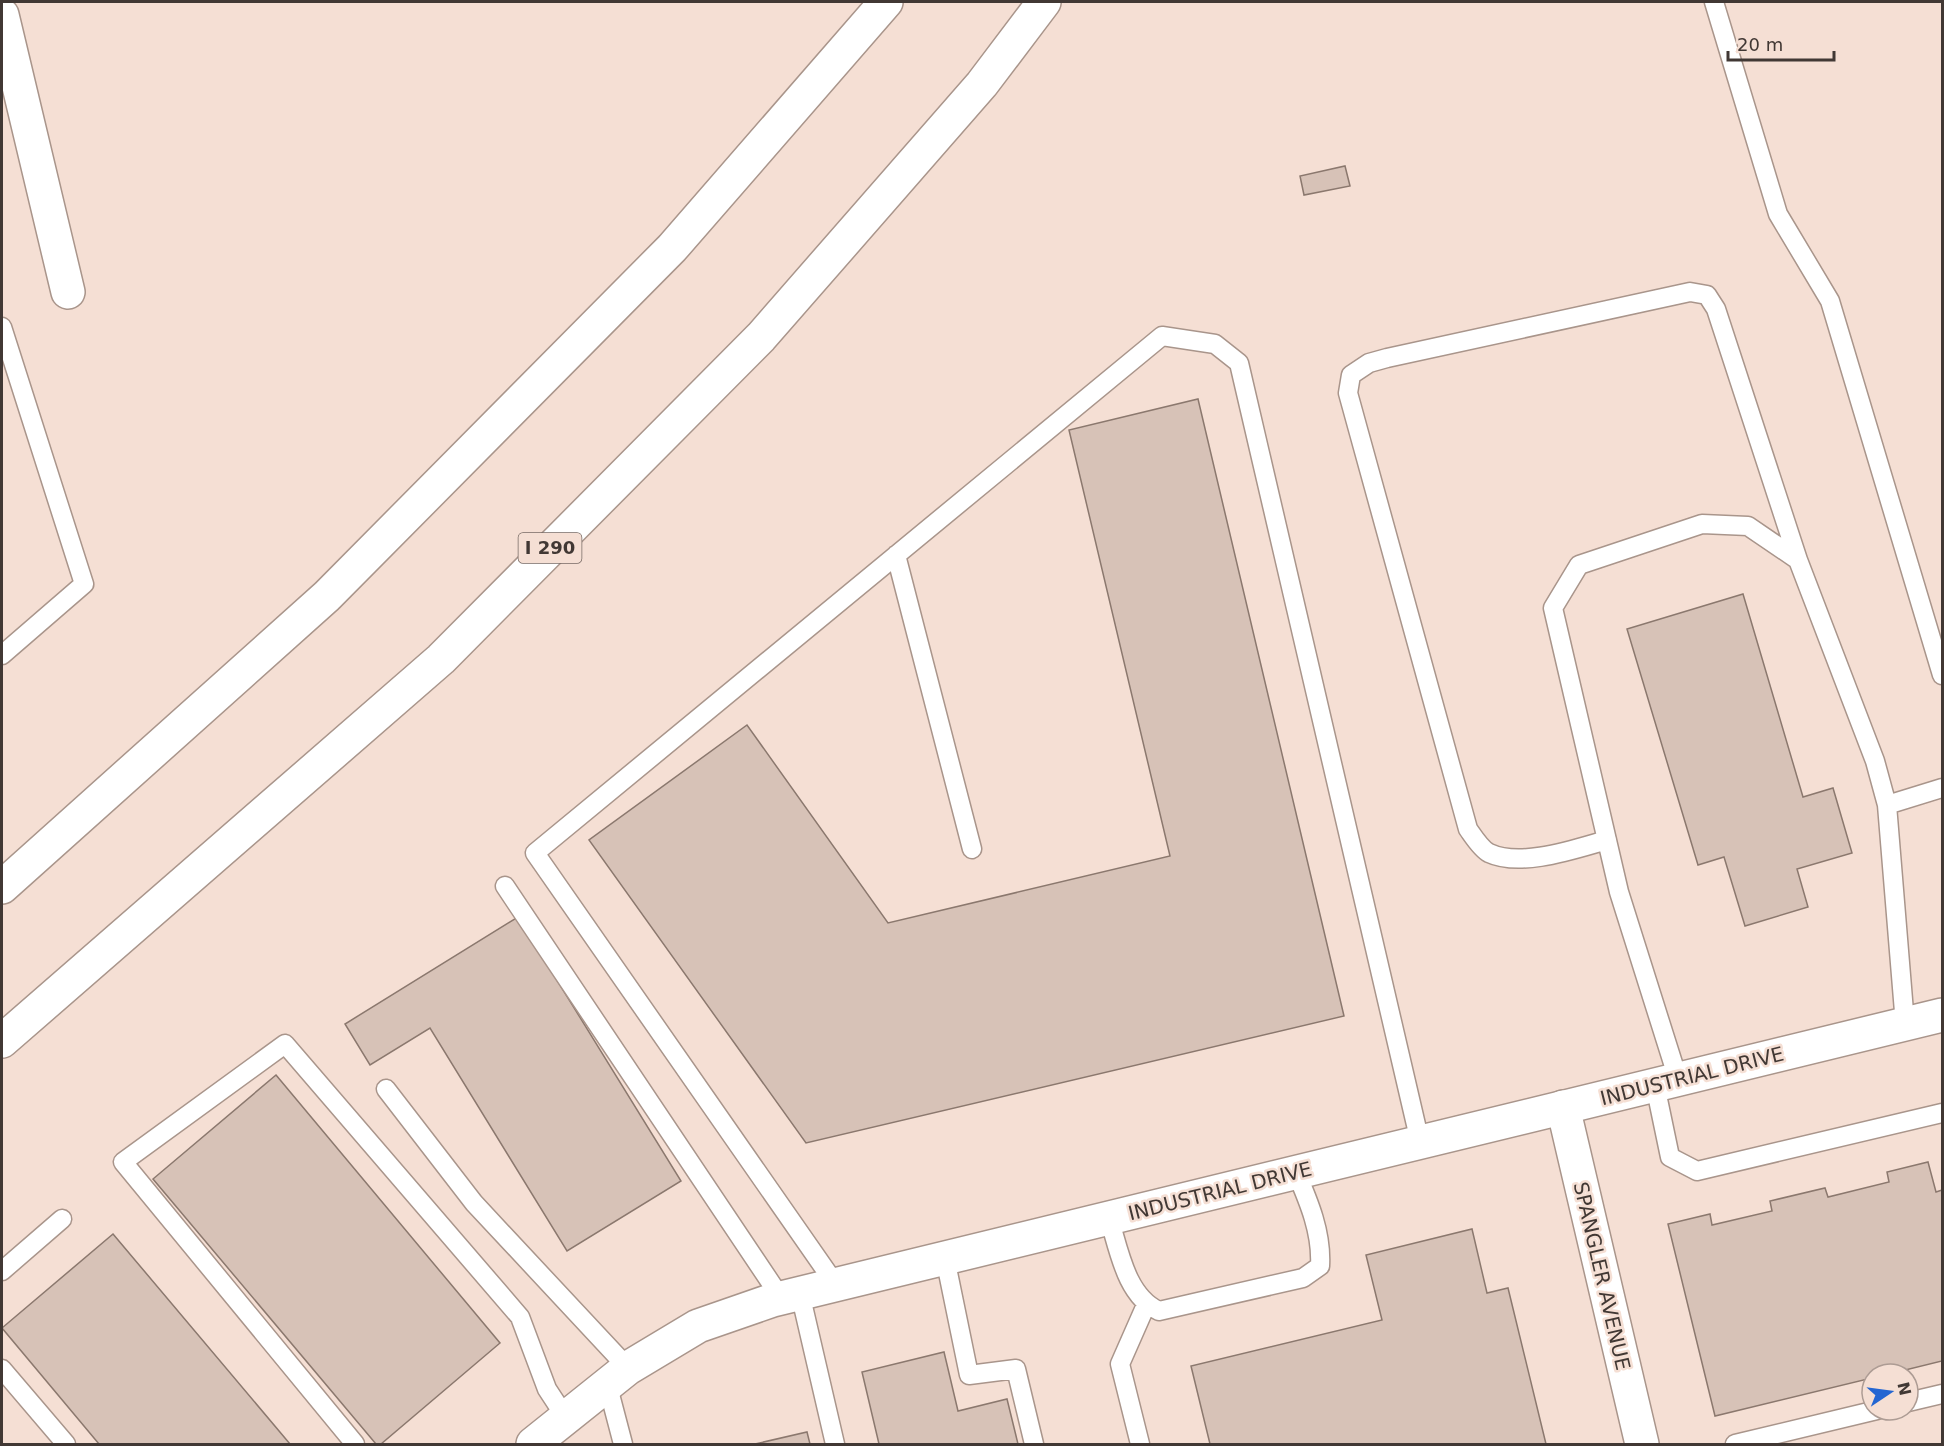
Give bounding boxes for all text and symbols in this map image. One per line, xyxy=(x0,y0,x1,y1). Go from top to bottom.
scale bar xyxy=(1728,24,1834,62)
text: 20 m xyxy=(1737,34,1783,55)
road number: I 290 xyxy=(518,533,582,563)
street label: INDUSTRIAL DRIVE xyxy=(1598,1042,1786,1110)
street label: INDUSTRIAL DRIVE xyxy=(1126,1157,1314,1225)
street label: SPANGLER AVENUE xyxy=(1569,1179,1635,1373)
north arrow xyxy=(1860,1362,1920,1422)
text: N xyxy=(1893,1380,1915,1397)

